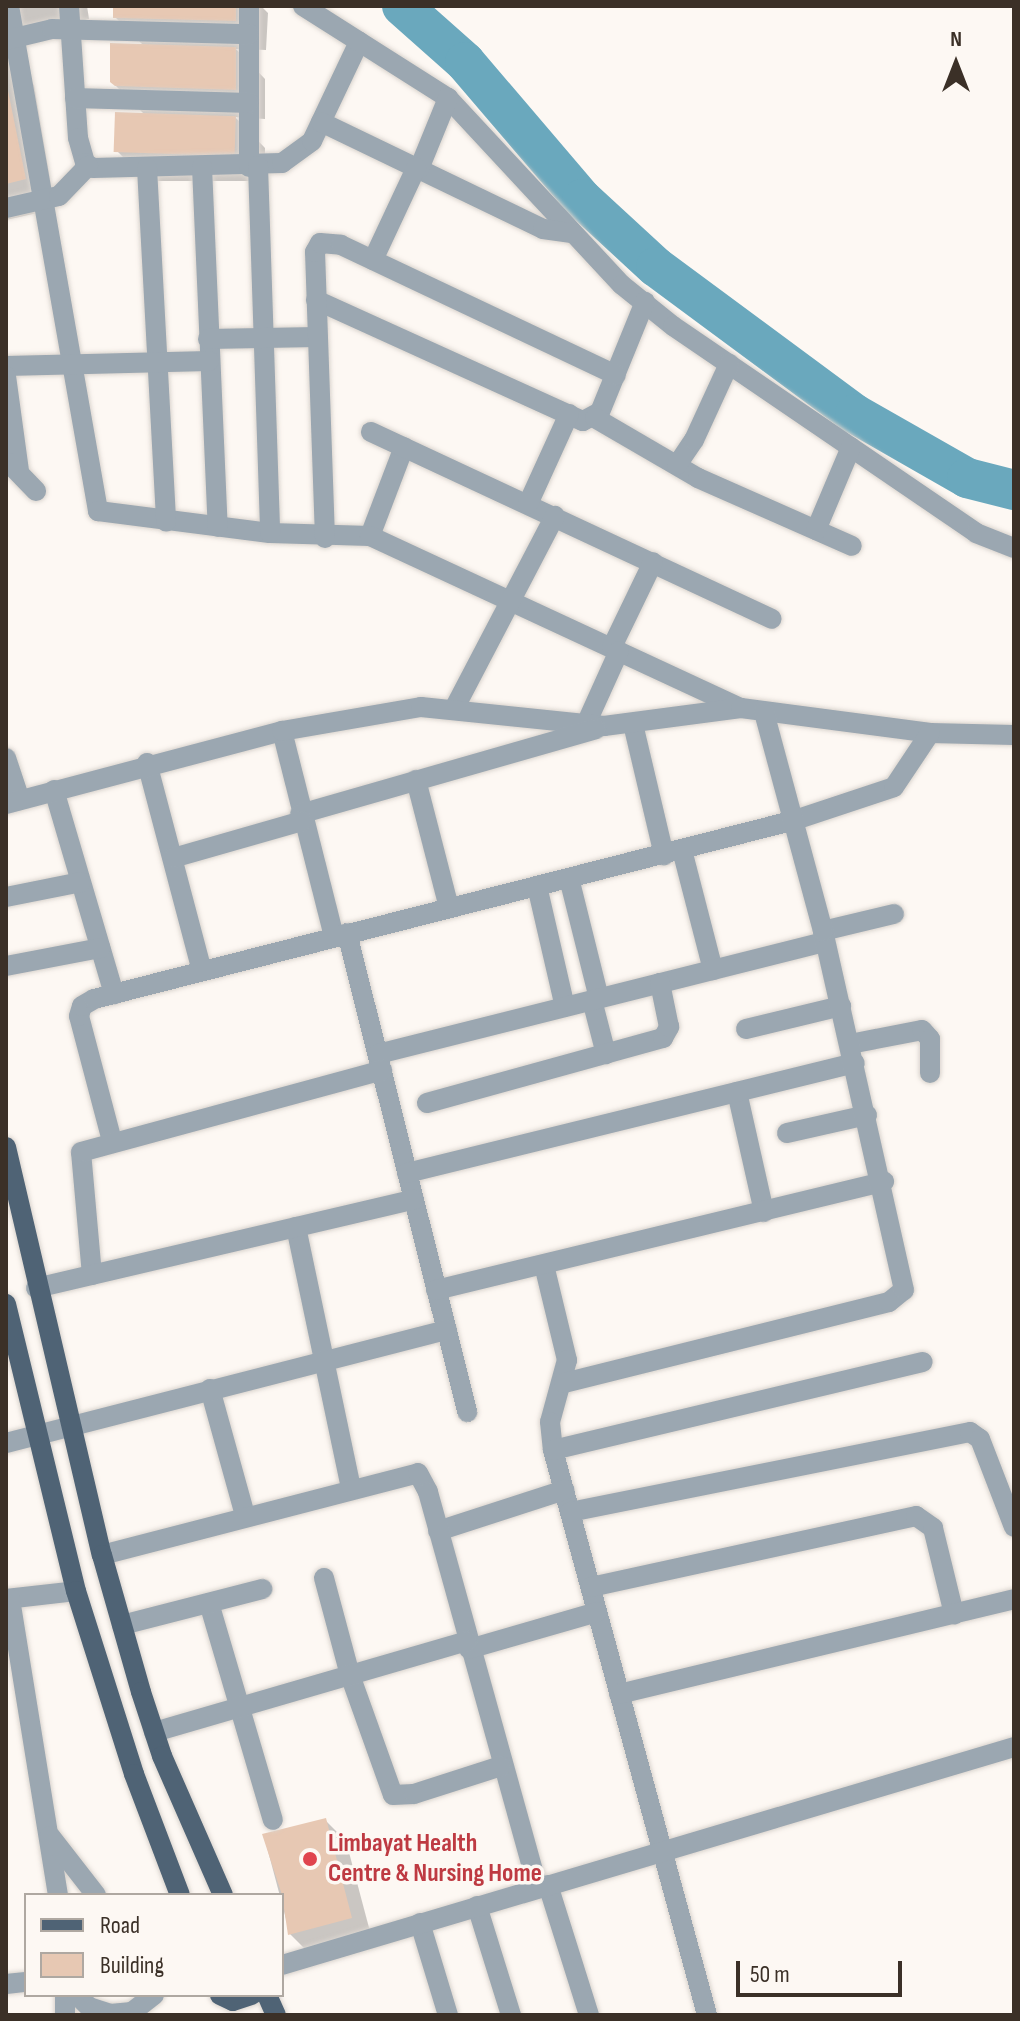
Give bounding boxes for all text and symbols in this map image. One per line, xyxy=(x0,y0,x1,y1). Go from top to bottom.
north arrow xyxy=(916,24,996,104)
text: N xyxy=(950,26,962,53)
place label: Limbayat Health Centre & Nursing Home xyxy=(328,1828,542,1890)
marker: Limbayat Health Centre & Nursing Home xyxy=(299,1848,321,1870)
legend xyxy=(24,1893,284,1997)
text: Road xyxy=(100,1911,140,1940)
scale bar xyxy=(740,1945,906,1995)
text: Building xyxy=(100,1951,164,1980)
text: 50 m xyxy=(750,1960,790,1989)

